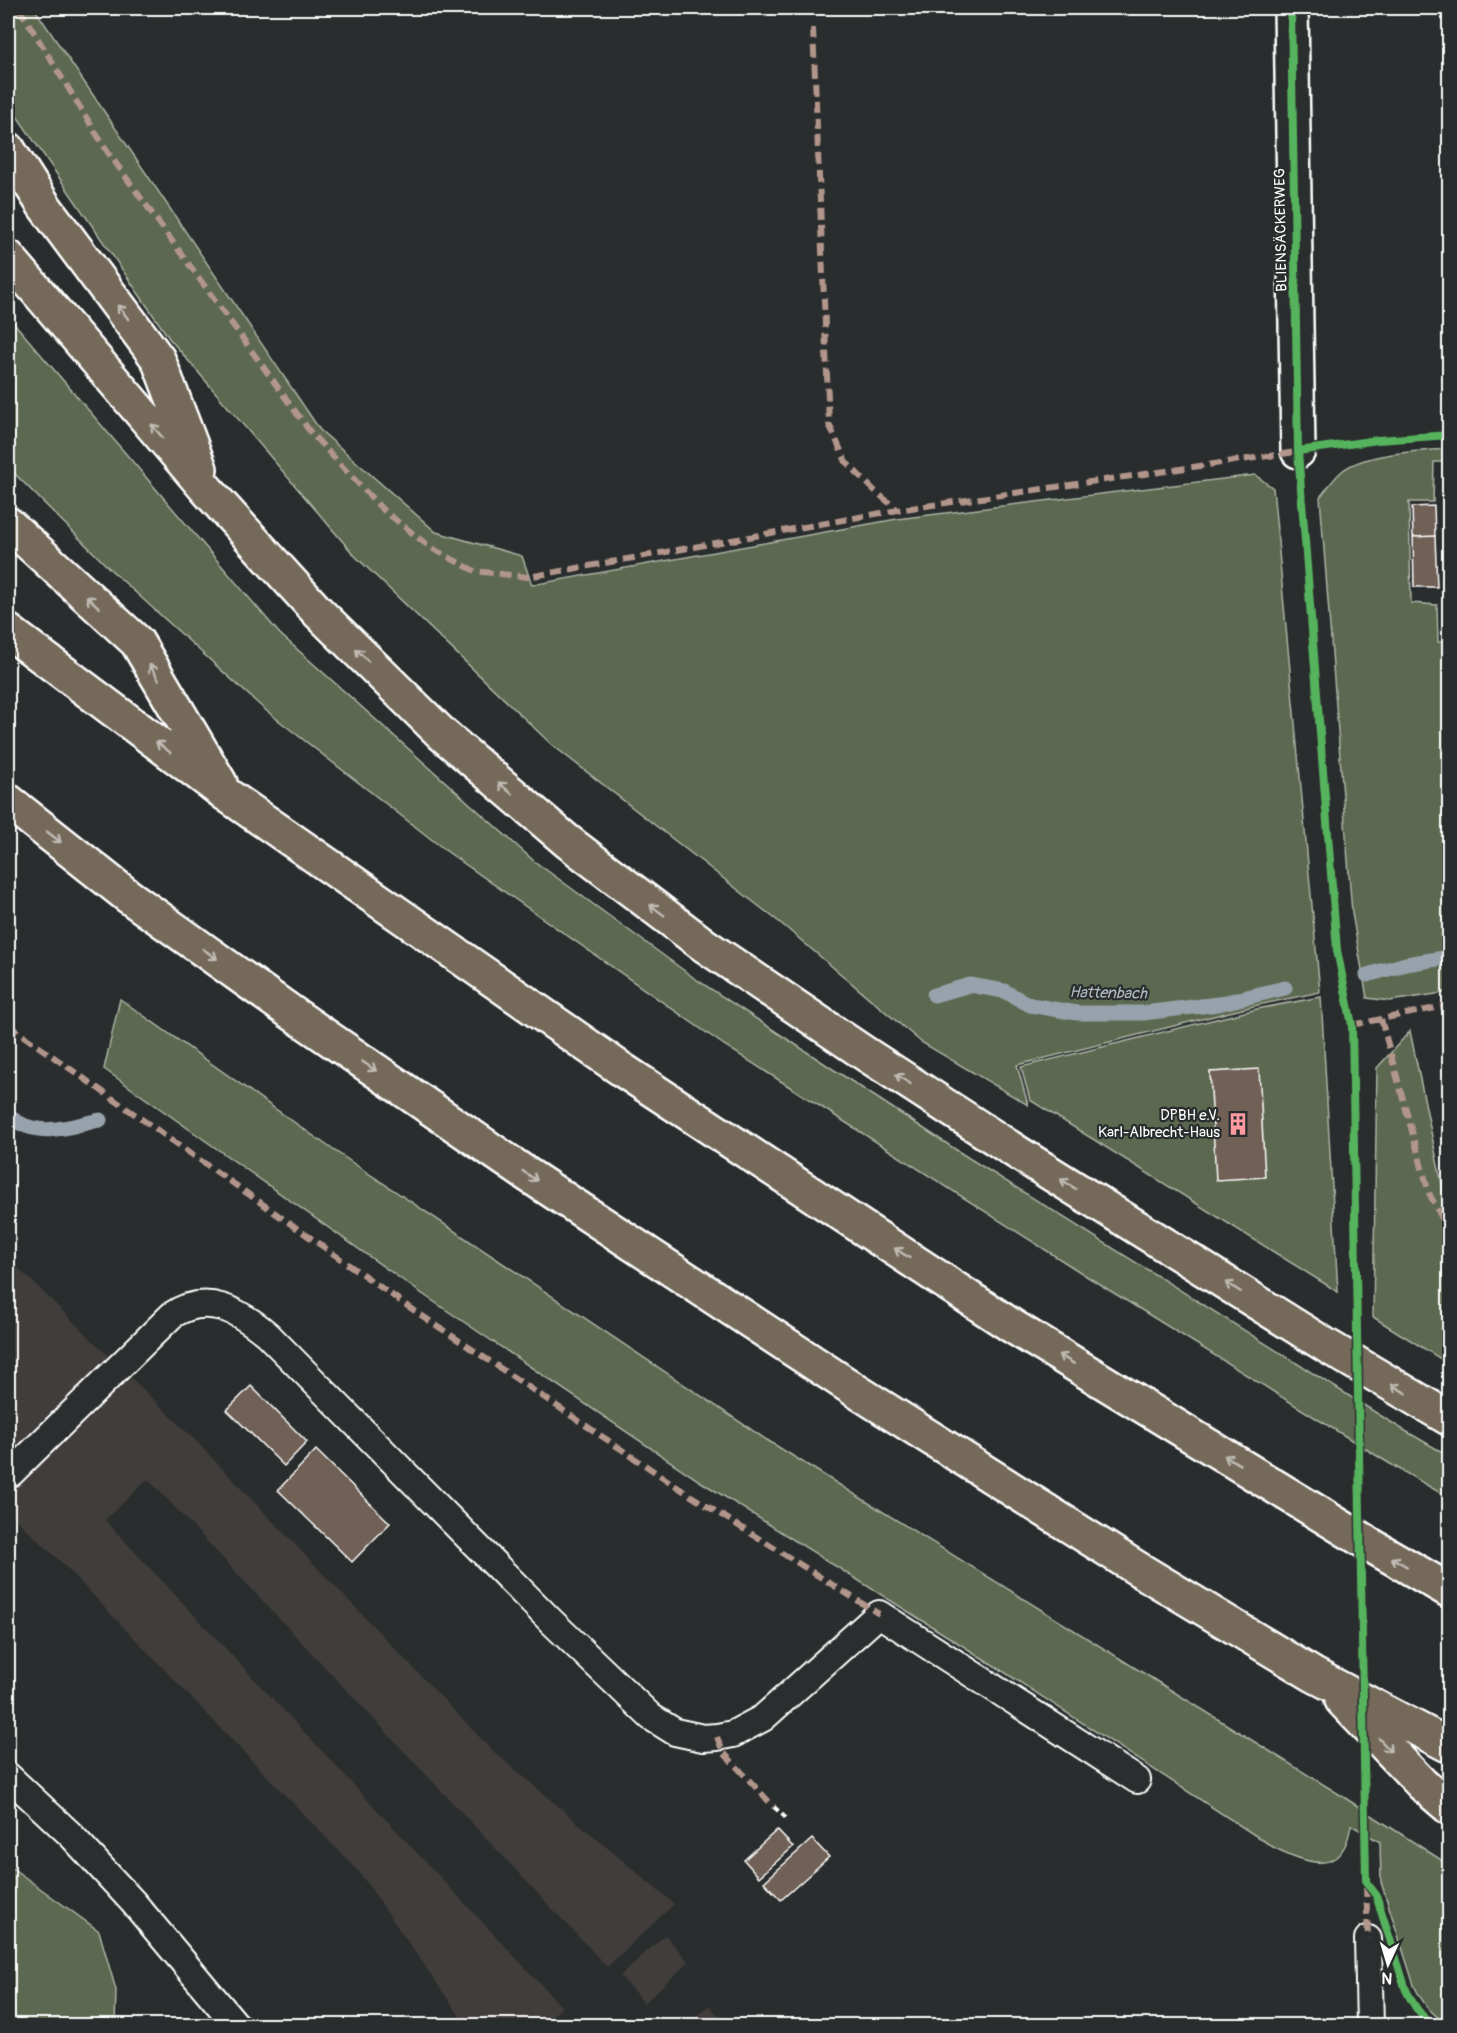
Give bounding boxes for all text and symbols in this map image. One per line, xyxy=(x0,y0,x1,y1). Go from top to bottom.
street label: BLIENSÄCKERWEG xyxy=(1270,168,1292,292)
one-way arrow xyxy=(117,305,129,321)
one-way arrow xyxy=(150,424,164,439)
one-way arrow xyxy=(86,595,101,610)
one-way arrow xyxy=(355,648,370,662)
one-way arrow xyxy=(148,664,160,681)
one-way arrow xyxy=(155,741,171,753)
one-way arrow xyxy=(498,781,513,795)
one-way arrow xyxy=(45,831,61,844)
one-way arrow xyxy=(649,903,665,916)
one-way arrow xyxy=(201,948,217,960)
water label: Hattenbach xyxy=(1069,982,1148,1004)
one-way arrow xyxy=(361,1060,377,1072)
one-way arrow xyxy=(895,1072,912,1085)
place label: DPBH e.V. Karl-Albrecht-Haus xyxy=(1098,1106,1220,1142)
building icon: DPBH e.V. Karl-Albrecht-Haus xyxy=(1225,1111,1251,1137)
one-way arrow xyxy=(521,1170,538,1182)
one-way arrow xyxy=(1060,1177,1077,1189)
one-way arrow xyxy=(894,1247,911,1259)
one-way arrow xyxy=(1225,1281,1242,1293)
one-way arrow xyxy=(1058,1352,1075,1364)
one-way arrow xyxy=(1391,1383,1408,1395)
one-way arrow xyxy=(1224,1454,1241,1466)
one-way arrow xyxy=(1391,1555,1408,1567)
one-way arrow xyxy=(1378,1738,1393,1753)
north arrow xyxy=(1358,1934,1418,1994)
text: N xyxy=(1381,1968,1393,1988)

